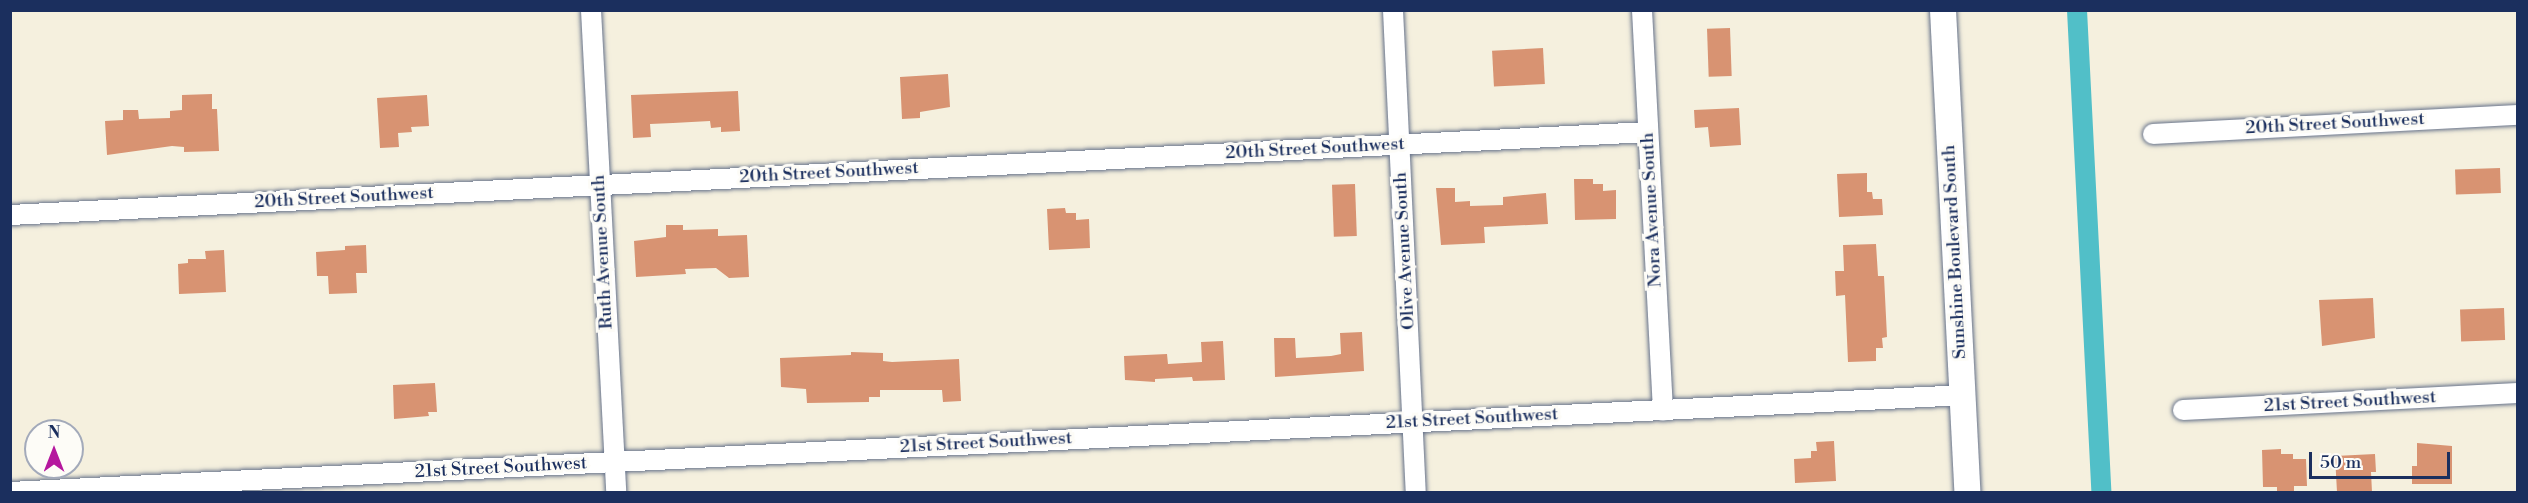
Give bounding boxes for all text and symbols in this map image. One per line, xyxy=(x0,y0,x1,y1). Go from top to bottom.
street label: 20th Street Southwest xyxy=(2245,109,2425,139)
street label: Nora Avenue South xyxy=(1637,132,1667,288)
street label: 20th Street Southwest xyxy=(1225,134,1405,164)
street label: Sunshine Boulevard South xyxy=(1939,144,1971,360)
street label: 20th Street Southwest xyxy=(739,158,919,188)
street label: Olive Avenue South xyxy=(1390,172,1420,330)
street label: Ruth Avenue South xyxy=(588,174,618,330)
street label: 20th Street Southwest xyxy=(254,183,434,213)
street label: 21st Street Southwest xyxy=(2263,387,2437,417)
street label: 21st Street Southwest xyxy=(1385,404,1559,434)
north arrow xyxy=(24,419,84,479)
text: N xyxy=(48,423,60,443)
street label: 21st Street Southwest xyxy=(899,428,1073,458)
scale bar xyxy=(2312,440,2453,478)
text: 50 m xyxy=(2320,451,2361,474)
street label: 21st Street Southwest xyxy=(414,453,588,483)

